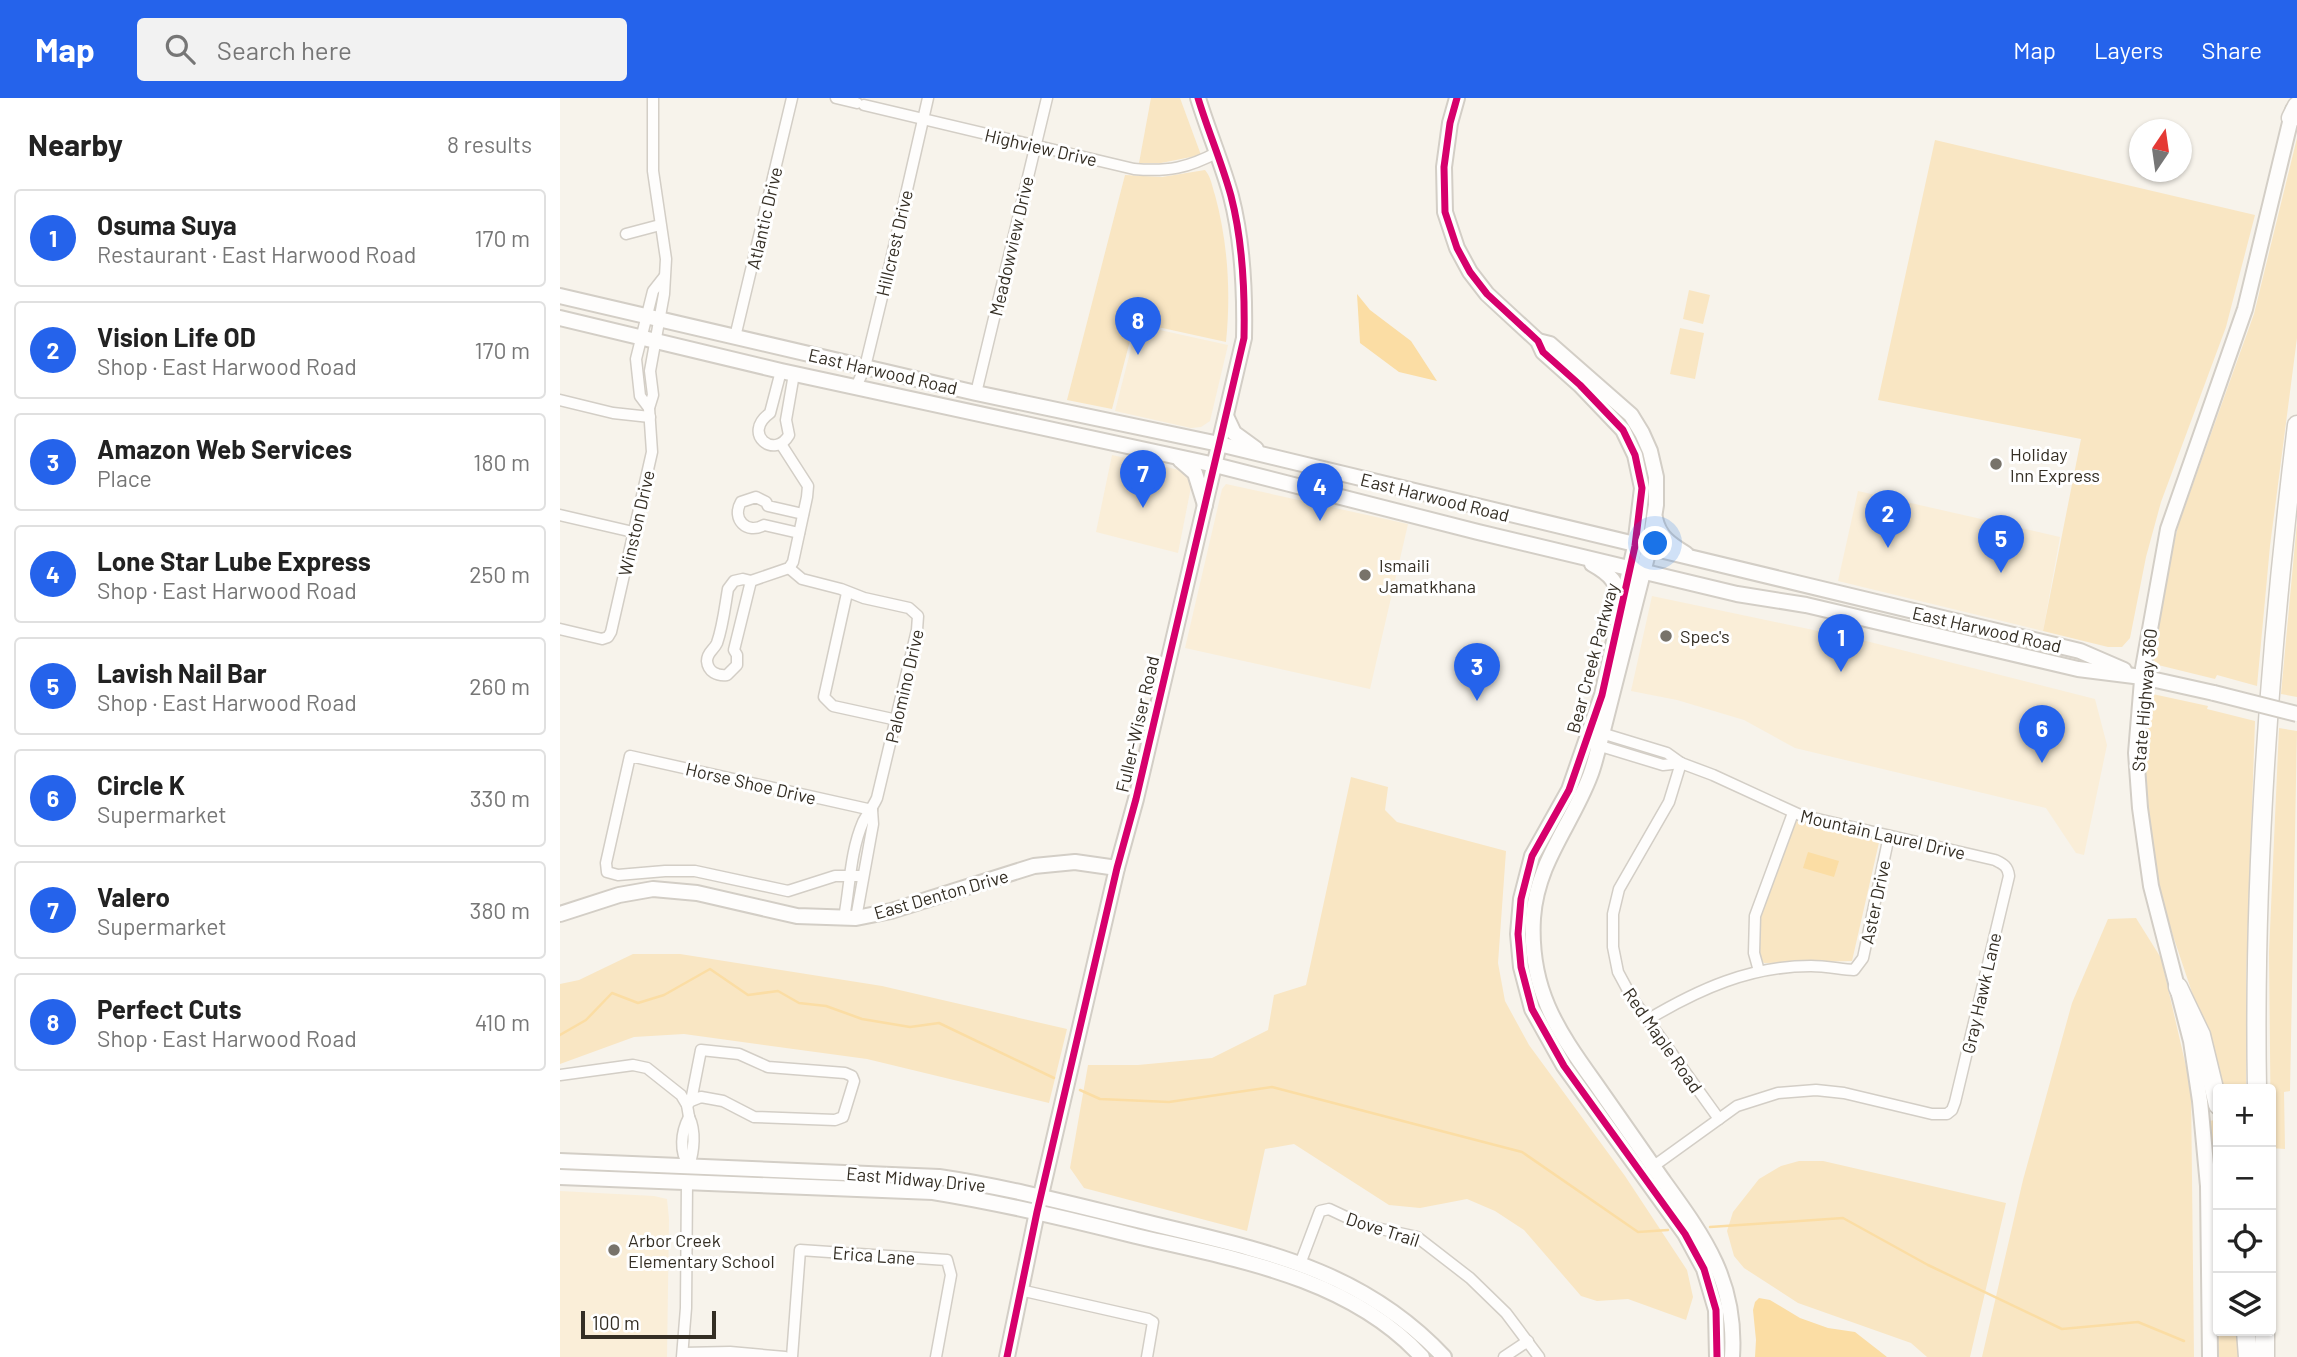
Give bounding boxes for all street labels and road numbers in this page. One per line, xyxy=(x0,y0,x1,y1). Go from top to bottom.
street label: Highview Drive xyxy=(983,123,1099,171)
street label: Atlantic Drive xyxy=(742,165,786,271)
street label: Meadowview Drive xyxy=(984,174,1038,318)
street label: Hillcrest Drive xyxy=(871,188,917,298)
street label: East Harwood Road xyxy=(806,343,960,399)
street label: Winston Drive xyxy=(613,468,659,578)
street label: East Harwood Road xyxy=(1358,468,1512,526)
street label: Bear Creek Parkway xyxy=(1561,580,1623,736)
street label: East Harwood Road xyxy=(1910,601,2064,657)
street label: Palomino Drive xyxy=(880,627,928,745)
street label: State Highway 360 xyxy=(2127,627,2161,773)
street label: Fuller-Wiser Road xyxy=(1111,653,1163,795)
street label: Horse Shoe Drive xyxy=(684,757,818,809)
street label: Mountain Laurel Drive xyxy=(1798,804,1968,864)
street label: Aster Drive xyxy=(1855,858,1895,946)
street label: East Denton Drive xyxy=(871,864,1011,924)
street label: Gray Hawk Lane xyxy=(1956,930,2006,1056)
street label: Red Maple Road xyxy=(1619,983,1707,1097)
street label: East Midway Drive xyxy=(845,1162,987,1196)
street label: Dove Trail xyxy=(1344,1207,1422,1251)
street label: Erica Lane xyxy=(832,1241,916,1269)

